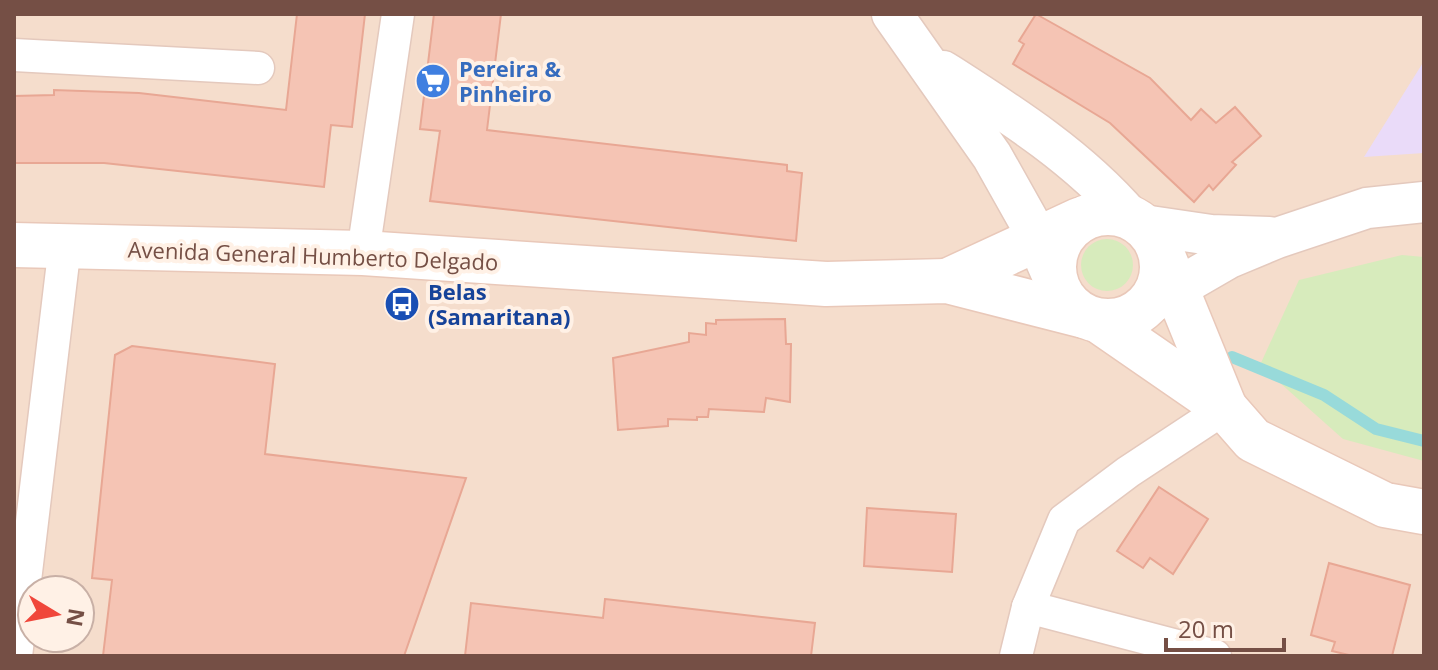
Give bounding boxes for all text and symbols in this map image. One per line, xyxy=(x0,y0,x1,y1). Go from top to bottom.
place label: Pereira & Pinheiro xyxy=(459,53,562,108)
supermarket icon: Pereira & Pinheiro xyxy=(414,62,452,100)
street label: Avenida General Humberto Delgado xyxy=(127,234,499,276)
place label: Belas (Samaritana) xyxy=(428,276,571,331)
bus stop icon: Belas (Samaritana) xyxy=(383,285,421,323)
north arrow xyxy=(16,574,96,654)
scale bar xyxy=(1166,602,1284,652)
text: N xyxy=(60,606,93,629)
text: 20 m xyxy=(1178,612,1234,645)

